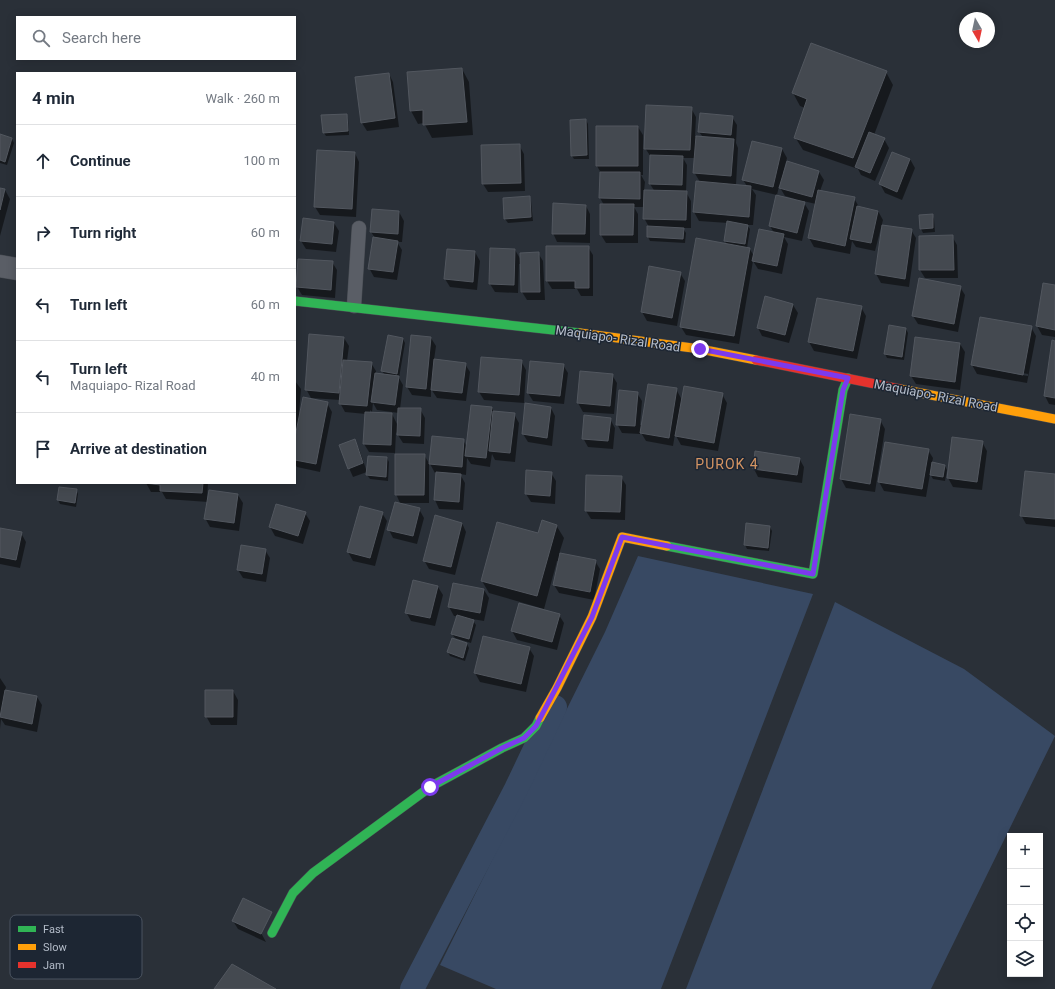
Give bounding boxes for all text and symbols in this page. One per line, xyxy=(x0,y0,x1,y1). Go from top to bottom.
north arrow xyxy=(959,12,995,48)
search box xyxy=(16,16,296,60)
icon: search xyxy=(30,27,52,49)
text: Search here xyxy=(62,29,141,47)
text: 4 min xyxy=(32,88,75,108)
text: Walk · 260 m xyxy=(205,91,280,106)
icon: ahead xyxy=(32,150,54,172)
text: Continue xyxy=(70,152,131,170)
text: 100 m xyxy=(243,153,280,168)
icon: right xyxy=(32,222,54,244)
text: Turn right xyxy=(70,224,136,242)
text: 60 m xyxy=(251,225,280,240)
icon: left xyxy=(32,294,54,316)
text: Turn left xyxy=(70,296,127,314)
text: 60 m xyxy=(251,297,280,312)
street label: Maquiapo- Rizal Road xyxy=(555,322,681,355)
route end xyxy=(691,340,709,358)
text: Turn left xyxy=(70,360,127,378)
icon: left xyxy=(32,366,54,388)
text: 40 m xyxy=(251,369,280,384)
street label: Maquiapo- Rizal Road xyxy=(873,376,999,415)
text: Maquiapo- Rizal Road xyxy=(70,378,196,393)
icon: arrive xyxy=(32,438,54,460)
text: Arrive at destination xyxy=(70,440,207,458)
district label: PUROK 4 xyxy=(695,456,759,472)
route start xyxy=(421,778,439,796)
map controls xyxy=(1007,833,1043,977)
button: + xyxy=(1007,833,1043,869)
button: − xyxy=(1007,869,1043,905)
button: locate xyxy=(1007,905,1043,941)
legend xyxy=(10,915,142,979)
text: Fast xyxy=(43,923,65,936)
text: Slow xyxy=(43,941,67,954)
button: layers xyxy=(1007,941,1043,977)
text: Jam xyxy=(43,959,65,972)

